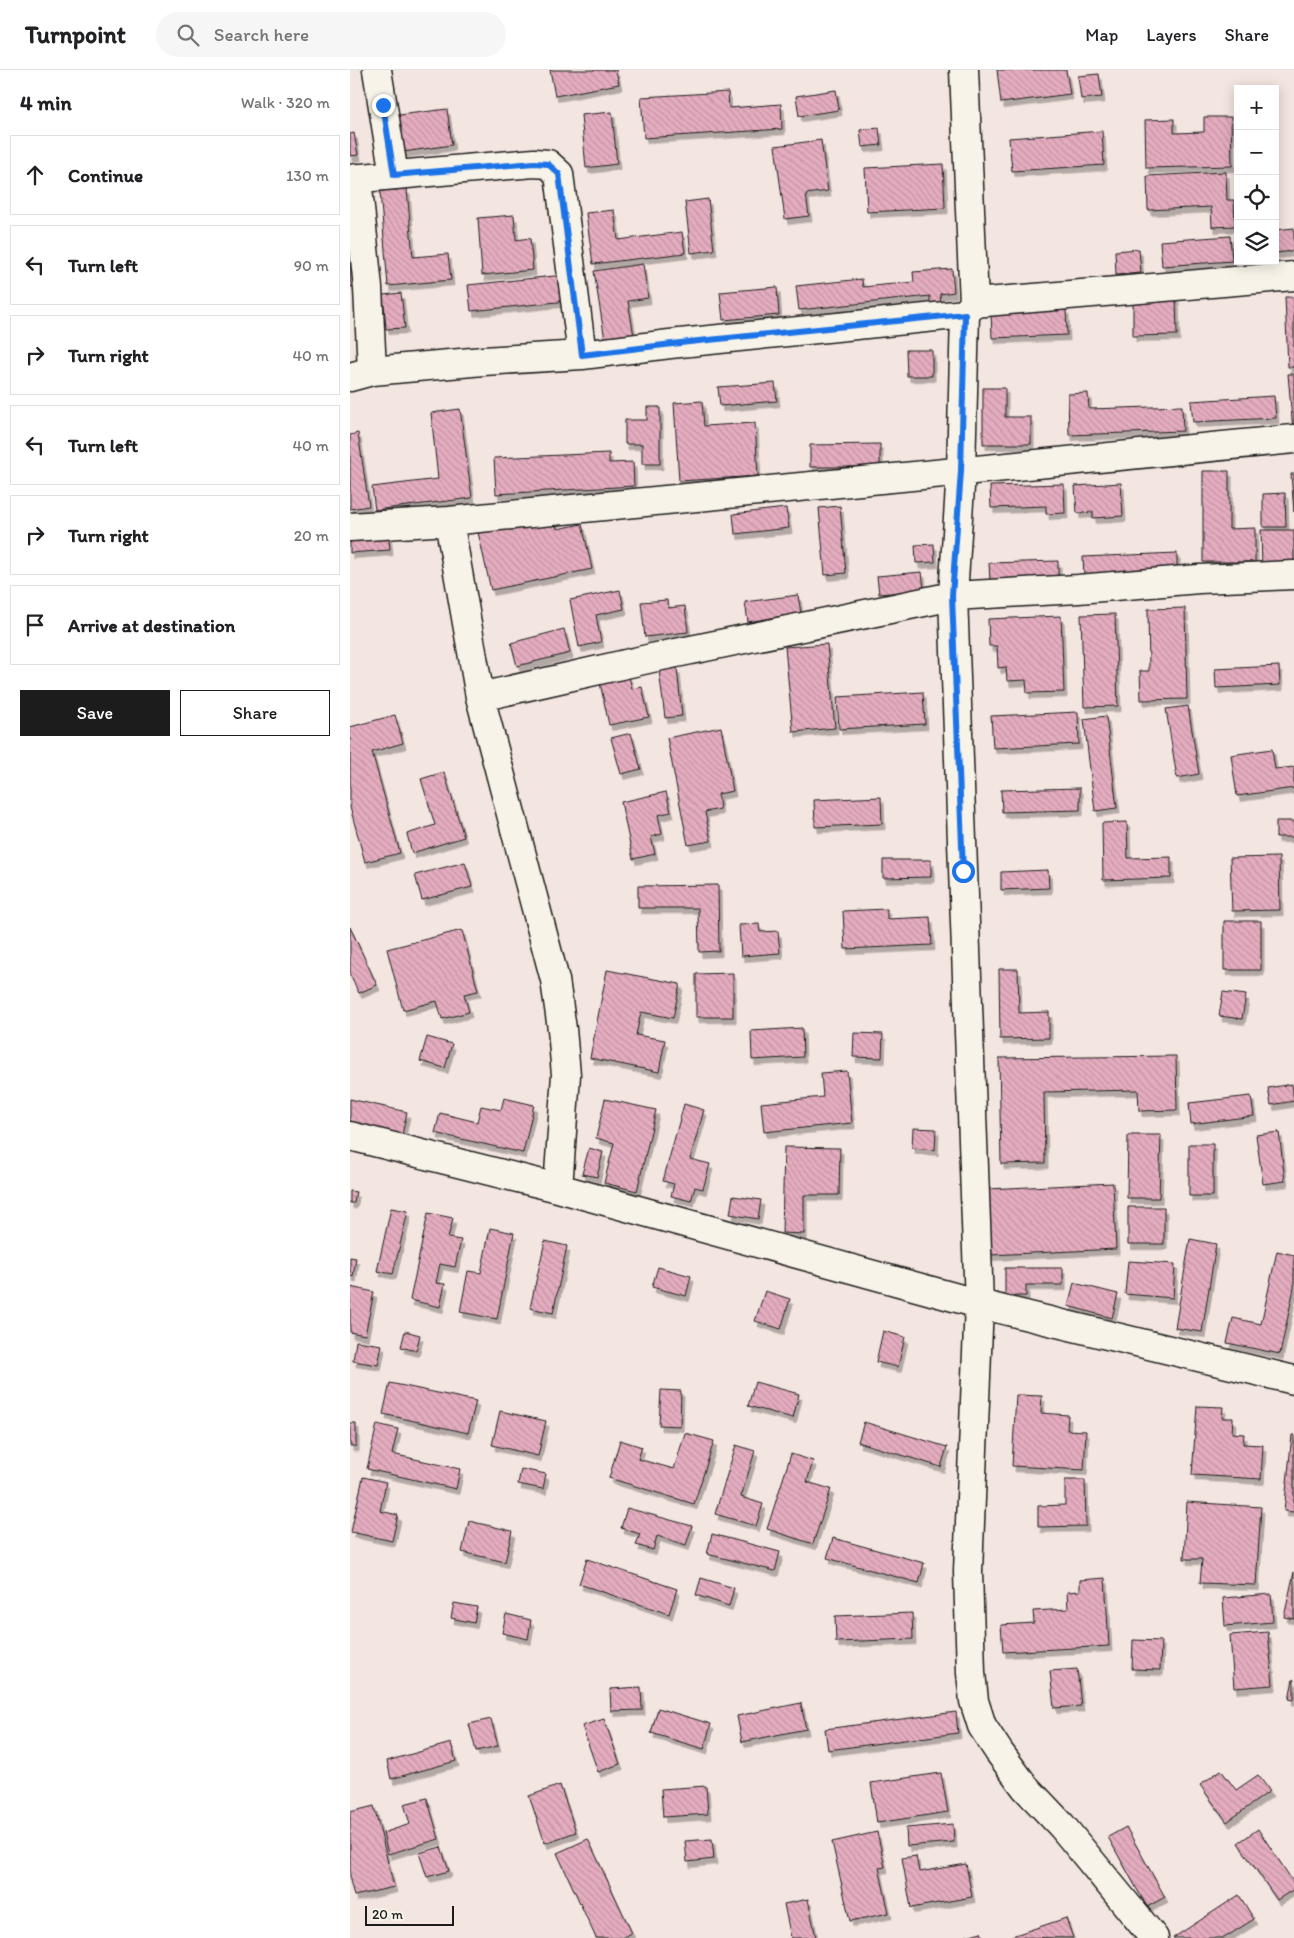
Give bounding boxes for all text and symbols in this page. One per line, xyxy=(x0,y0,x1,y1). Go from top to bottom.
search box xyxy=(156,12,506,57)
text: Turnpoint xyxy=(25,20,126,49)
icon: search xyxy=(174,21,202,49)
text: Search here xyxy=(214,23,309,46)
text: Map xyxy=(1085,24,1118,46)
text: Layers xyxy=(1146,24,1196,46)
text: Share xyxy=(1224,24,1269,46)
map controls xyxy=(1234,85,1279,265)
button: + xyxy=(1234,85,1279,130)
text: 4 min xyxy=(20,90,72,115)
text: Walk · 320 m xyxy=(241,93,330,112)
route end xyxy=(372,94,395,117)
button: − xyxy=(1234,130,1279,175)
icon: ahead xyxy=(21,161,49,189)
text: Continue xyxy=(68,164,143,187)
text: 130 m xyxy=(286,166,329,185)
button: locate xyxy=(1234,175,1279,220)
button: layers xyxy=(1234,220,1279,265)
icon: left xyxy=(21,251,49,279)
text: Turn left xyxy=(68,254,138,277)
text: 90 m xyxy=(294,256,329,275)
icon: right xyxy=(21,341,49,369)
text: Turn right xyxy=(68,344,149,367)
text: 40 m xyxy=(292,346,329,365)
icon: left xyxy=(21,431,49,459)
text: Turn left xyxy=(68,434,138,457)
text: 40 m xyxy=(292,436,329,455)
icon: right xyxy=(21,521,49,549)
text: Turn right xyxy=(68,524,149,547)
text: 20 m xyxy=(294,526,329,545)
icon: arrive xyxy=(21,611,49,639)
text: Arrive at destination xyxy=(68,614,235,637)
button: Save xyxy=(20,690,170,736)
button: Share xyxy=(180,690,330,736)
route start xyxy=(952,860,975,883)
scale bar xyxy=(365,1903,454,1926)
text: 20 m xyxy=(372,1906,403,1923)

